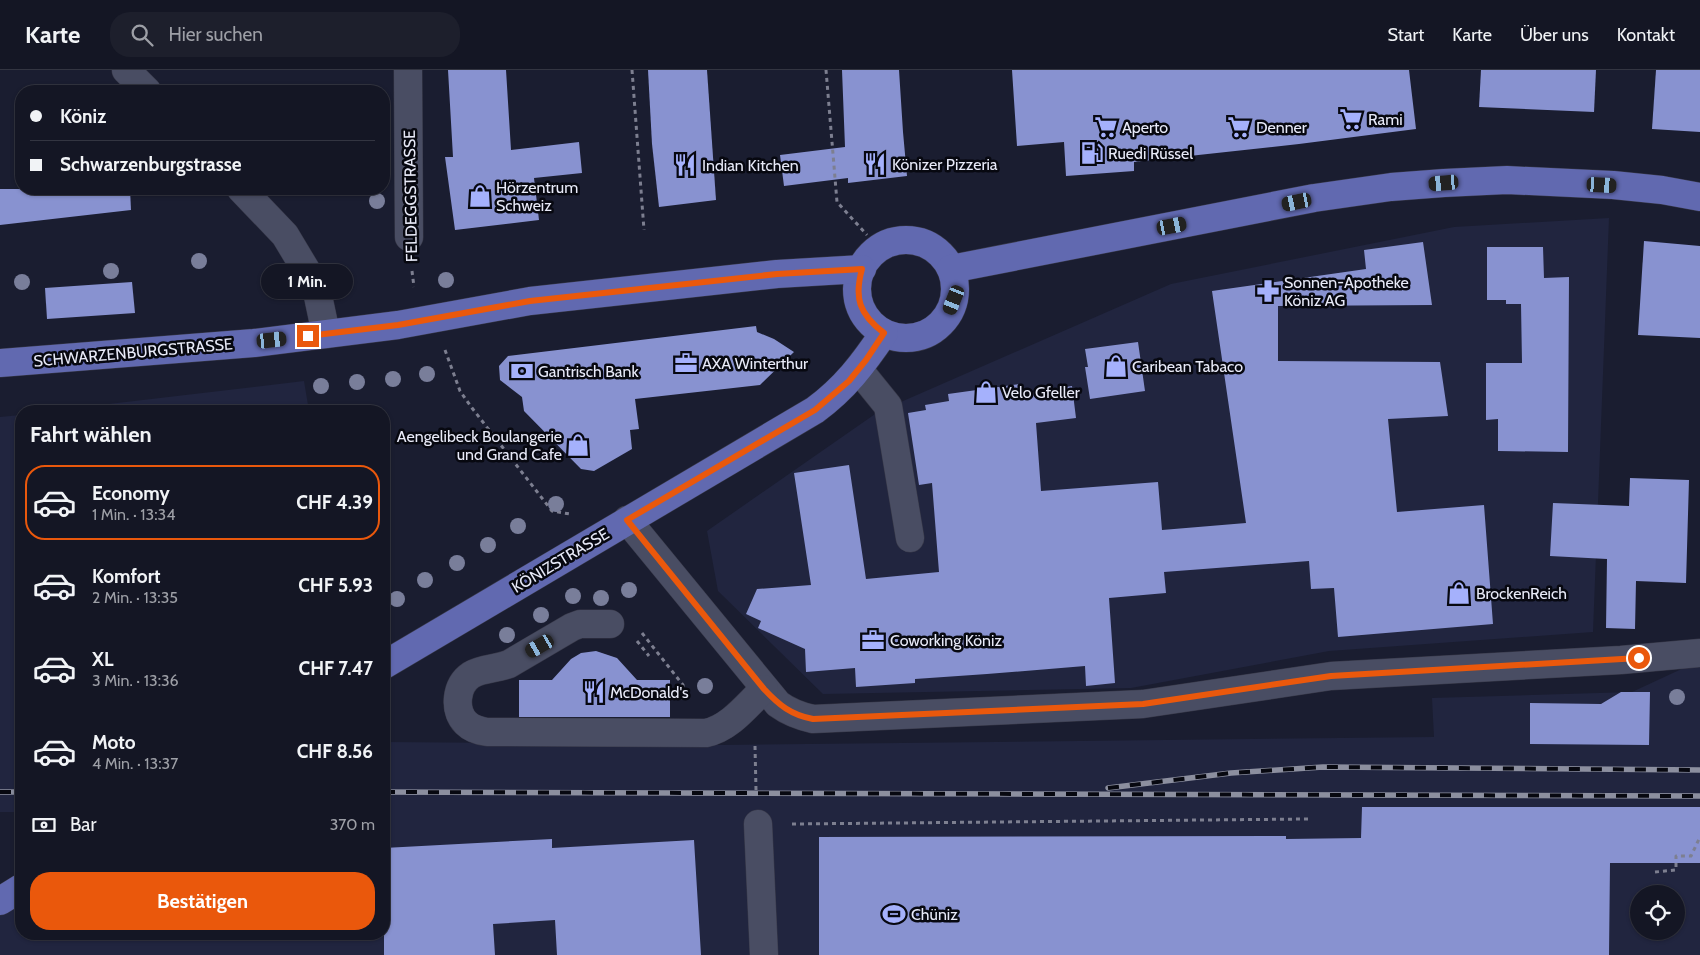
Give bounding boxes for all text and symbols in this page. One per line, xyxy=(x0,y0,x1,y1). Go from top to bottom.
search box xyxy=(110,12,460,57)
text: Karte xyxy=(25,20,80,49)
icon: search xyxy=(128,21,156,49)
text: Hier suchen xyxy=(168,23,263,46)
text: Start xyxy=(1388,24,1424,46)
text: Karte xyxy=(1452,24,1492,46)
text: Über uns xyxy=(1520,24,1589,46)
text: Kontakt xyxy=(1617,24,1675,46)
text: Köniz xyxy=(60,105,106,128)
supermarket icon: Rami xyxy=(1338,106,1364,132)
place label: Rami xyxy=(1368,110,1403,129)
supermarket icon: Aperto xyxy=(1093,114,1119,140)
supermarket icon: Denner xyxy=(1226,114,1252,140)
place label: Aperto xyxy=(1122,118,1168,137)
place label: Denner xyxy=(1256,118,1308,137)
street label: FELDEGGSTRASSE xyxy=(400,130,421,262)
fuel station icon: Ruedi Rüssel xyxy=(1079,140,1105,166)
place label: Ruedi Rüssel xyxy=(1108,144,1193,163)
restaurant icon: Könizer Pizzeria xyxy=(862,151,888,177)
restaurant icon: Indian Kitchen xyxy=(672,152,698,178)
text: Schwarzenburgstrasse xyxy=(60,153,242,176)
place label: Könizer Pizzeria xyxy=(892,155,998,174)
place label: Indian Kitchen xyxy=(702,156,799,175)
car xyxy=(1428,174,1459,192)
car xyxy=(1586,177,1617,193)
place label: Hörzentrum Schweiz xyxy=(496,178,578,215)
shop icon: Hörzentrum Schweiz xyxy=(467,183,493,209)
car xyxy=(1280,192,1313,212)
car xyxy=(1155,216,1188,236)
callout: 1 Min. xyxy=(262,264,354,298)
text: 1 Min. xyxy=(288,272,326,291)
place label: Sonnen-Apotheke Köniz AG xyxy=(1284,273,1409,310)
pharmacy icon: Sonnen-Apotheke Köniz AG xyxy=(1255,278,1281,304)
car xyxy=(941,283,966,317)
route end xyxy=(297,325,319,347)
car xyxy=(256,331,287,349)
street label: SCHWARZENBURGSTRASSE xyxy=(33,334,234,371)
office icon: AXA Winterthur xyxy=(673,350,699,376)
shop icon: Caribean Tabaco xyxy=(1103,353,1129,379)
place label: AXA Winterthur xyxy=(702,354,809,373)
place label: Caribean Tabaco xyxy=(1132,357,1243,376)
bank icon: Gantrisch Bank xyxy=(509,358,535,384)
place label: Gantrisch Bank xyxy=(538,362,639,381)
shop icon: Velo Gfeller xyxy=(973,379,999,405)
place label: Velo Gfeller xyxy=(1002,383,1081,402)
text: Fahrt wählen xyxy=(30,421,152,448)
place label: Aengelibeck Boulangerie und Grand Cafe xyxy=(397,427,562,464)
shop icon: Aengelibeck Boulangerie und Grand Cafe xyxy=(565,432,591,458)
icon: car xyxy=(32,480,77,525)
text: Economy xyxy=(92,482,170,505)
text: CHF 4.39 xyxy=(296,491,373,514)
text: 1 Min. · 13:34 xyxy=(92,505,175,524)
street label: KÖNIZSTRASSE xyxy=(508,524,612,597)
icon: car xyxy=(32,563,77,608)
text: Komfort xyxy=(92,565,161,588)
text: CHF 5.93 xyxy=(298,574,373,597)
shop icon: BrockenReich xyxy=(1446,580,1472,606)
place label: BrockenReich xyxy=(1476,584,1567,603)
text: 2 Min. · 13:35 xyxy=(92,588,178,607)
office icon: Coworking Köniz xyxy=(860,627,886,653)
place label: Coworking Köniz xyxy=(890,631,1002,650)
car xyxy=(523,632,556,660)
icon: car xyxy=(32,646,77,691)
route start xyxy=(1628,647,1650,669)
text: XL xyxy=(92,648,113,671)
text: CHF 7.47 xyxy=(299,657,373,680)
text: 3 Min. · 13:36 xyxy=(92,671,179,690)
restaurant icon: McDonald's xyxy=(581,679,607,705)
place label: McDonald's xyxy=(610,683,689,702)
icon: car xyxy=(32,729,77,774)
text: Moto xyxy=(92,731,136,754)
text: CHF 8.56 xyxy=(297,740,373,763)
text: 4 Min. · 13:37 xyxy=(92,754,178,773)
icon: cash xyxy=(30,811,58,839)
text: Bar xyxy=(70,813,96,836)
text: 370 m xyxy=(330,815,375,834)
button: Bestätigen xyxy=(30,872,375,930)
map controls xyxy=(1630,885,1685,940)
button: locate xyxy=(1630,885,1685,940)
sports icon: Chüniz xyxy=(881,901,907,927)
place label: Chüniz xyxy=(911,905,958,924)

